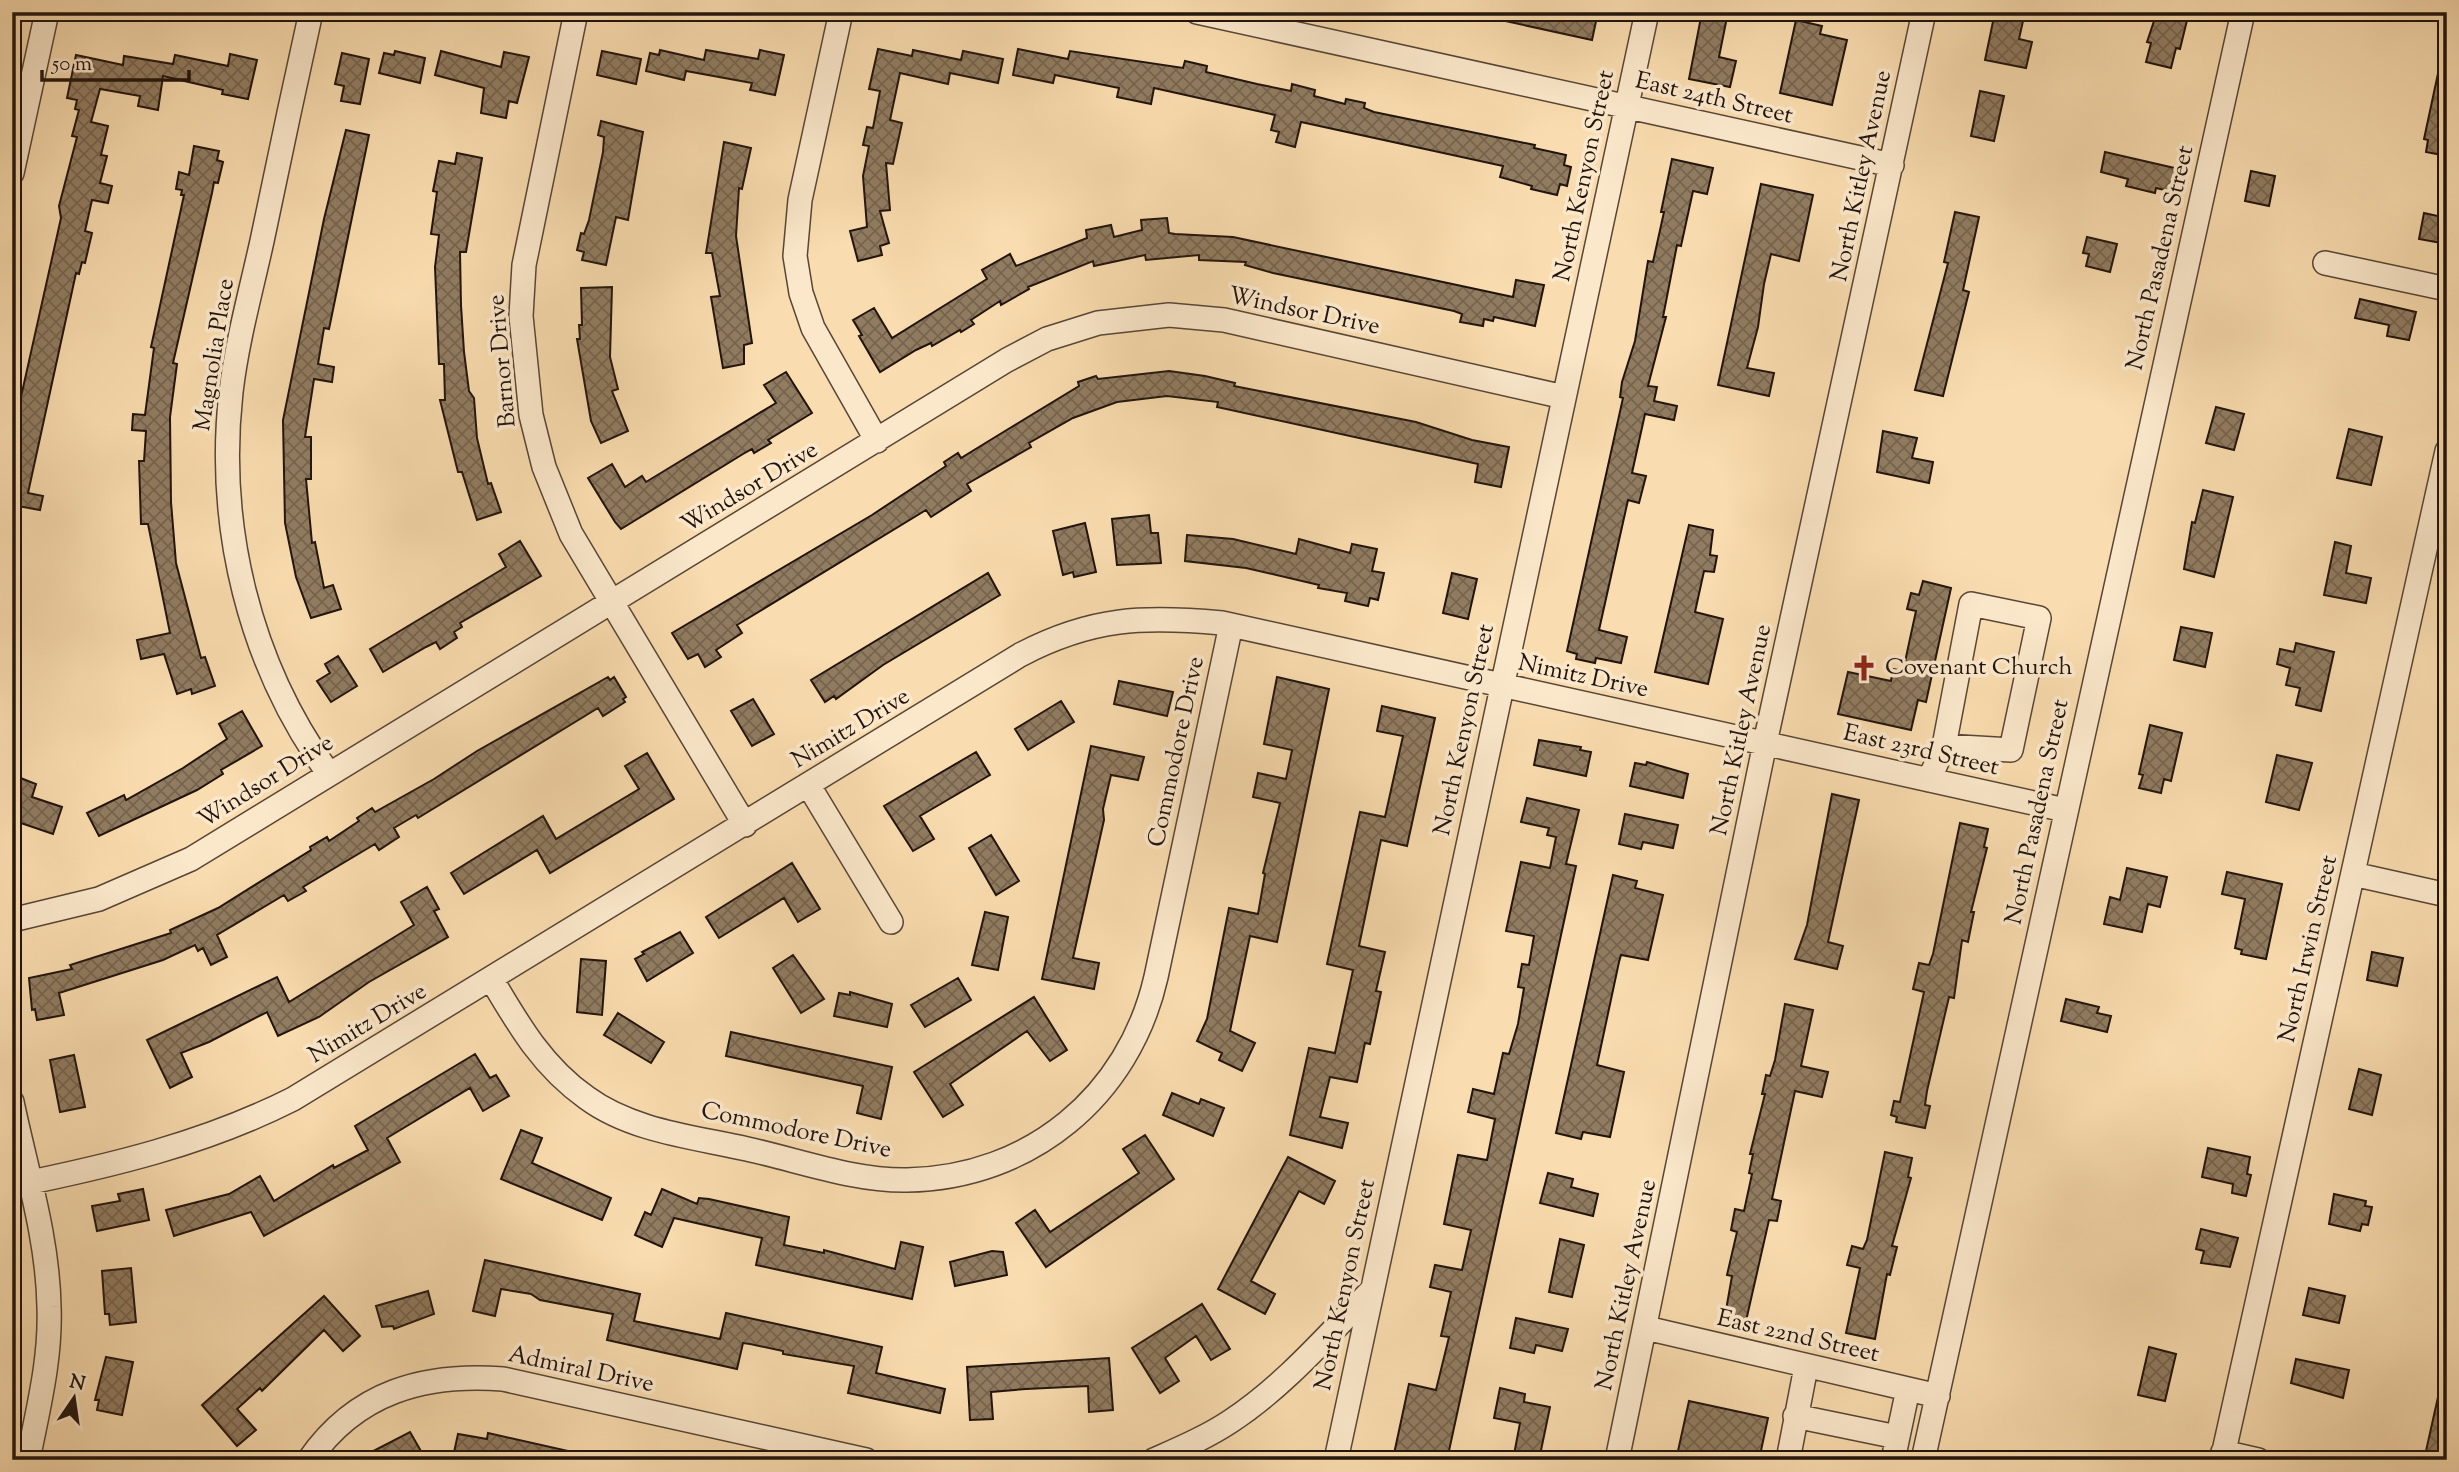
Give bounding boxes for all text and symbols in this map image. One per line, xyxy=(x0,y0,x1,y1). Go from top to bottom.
scale bar xyxy=(42,38,189,82)
text: 50 m xyxy=(51,50,92,80)
street label: East 24th Street xyxy=(1632,64,1796,134)
street label: North Kenyon Street xyxy=(1546,67,1624,285)
street label: North Kitley Avenue xyxy=(1823,67,1901,285)
street label: North Pasadena Street xyxy=(2119,142,2203,374)
street label: Magnolia Place xyxy=(186,276,244,434)
street label: Windsor Drive xyxy=(1225,279,1383,345)
street label: Barnor Drive xyxy=(480,293,526,429)
street label: Windsor Drive xyxy=(675,434,825,542)
street label: North Kenyon Street xyxy=(1426,621,1504,839)
street label: North Kitley Avenue xyxy=(1703,621,1781,839)
street label: Nimitz Drive xyxy=(1515,647,1651,707)
place label: Covenant Church xyxy=(1885,651,2073,685)
church icon: Covenant Church xyxy=(1849,653,1879,683)
street label: Commodore Drive xyxy=(1140,654,1214,850)
street label: Nimitz Drive xyxy=(785,680,917,778)
street label: North Pasadena Street xyxy=(1998,696,2078,928)
street label: East 23rd Street xyxy=(1840,717,2002,785)
street label: Windsor Drive xyxy=(192,727,340,837)
street label: North Irwin Street xyxy=(2271,852,2347,1046)
street label: Nimitz Drive xyxy=(302,975,434,1073)
street label: Commodore Drive xyxy=(698,1094,894,1168)
street label: North Kenyon Street xyxy=(1307,1176,1385,1394)
street label: North Kitley Avenue xyxy=(1588,1176,1666,1394)
street label: East 22nd Street xyxy=(1714,1302,1882,1372)
street label: Admiral Drive xyxy=(505,1338,657,1402)
north arrow xyxy=(38,1364,108,1434)
text: N xyxy=(67,1369,88,1399)

